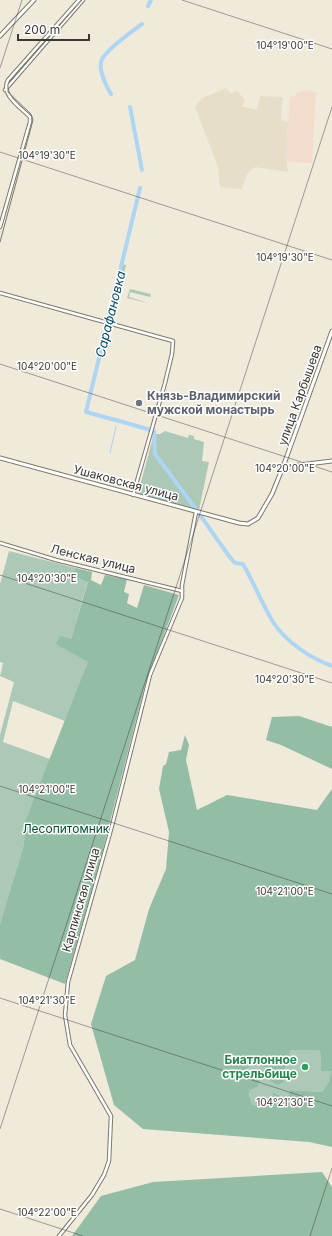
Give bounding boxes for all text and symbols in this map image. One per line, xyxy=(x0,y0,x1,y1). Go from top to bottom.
scale bar xyxy=(18,16,89,42)
text: 200 m xyxy=(24,22,60,37)
text: 104°19'00"E xyxy=(256,39,314,51)
text: 104°19'30"E xyxy=(18,149,76,161)
text: 104°19'30"E xyxy=(256,251,314,263)
water label: Сарафановка xyxy=(92,269,128,359)
street label: улица Карбышева xyxy=(274,342,325,447)
text: 104°20'00"E xyxy=(17,360,77,372)
place label: Князь-Владимирский мужской монастырь xyxy=(147,388,280,417)
marker: Князь-Владимирский мужской монастырь xyxy=(134,398,144,408)
street label: Ушаковская улица xyxy=(72,461,180,504)
text: 104°20'00"E xyxy=(255,462,315,474)
street label: Ленская улица xyxy=(49,541,137,576)
text: 104°20'30"E xyxy=(17,572,77,584)
text: 104°20'30"E xyxy=(255,673,315,685)
text: 104°21'00"E xyxy=(18,783,76,795)
park label: Лесопитомник xyxy=(23,821,110,836)
street label: Карпинская улица xyxy=(58,846,103,954)
text: 104°21'00"E xyxy=(256,885,314,897)
text: 104°21'30"E xyxy=(18,994,76,1006)
place label: Биатлонное стрельбище xyxy=(222,1052,297,1081)
marker: Биатлонное стрельбище xyxy=(300,1062,310,1072)
text: 104°21'30"E xyxy=(256,1096,314,1108)
text: 104°22'00"E xyxy=(17,1206,77,1218)

